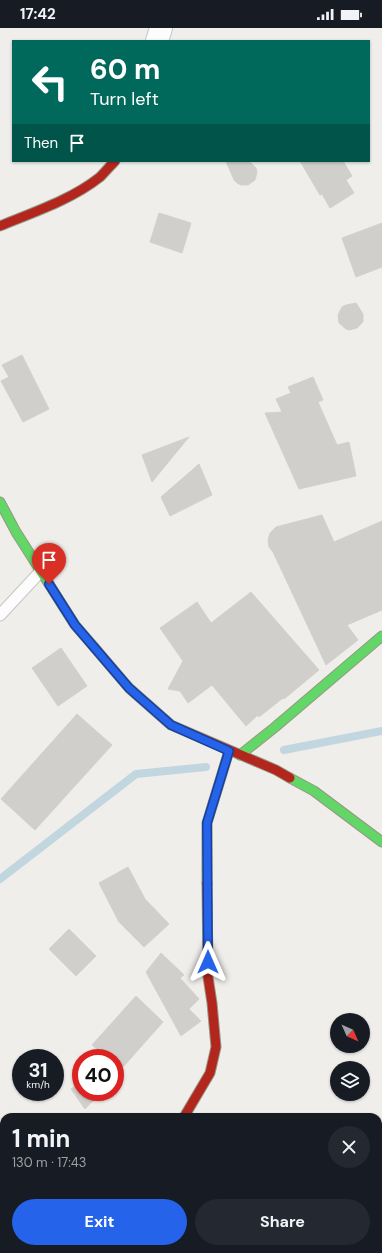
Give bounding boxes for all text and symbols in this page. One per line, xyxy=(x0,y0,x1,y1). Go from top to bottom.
text: 17:42 xyxy=(20,4,56,24)
text: 60 m xyxy=(90,51,160,88)
icon: left xyxy=(24,56,76,108)
text: Turn left xyxy=(90,87,159,111)
icon: arrive xyxy=(66,132,88,154)
text: Then xyxy=(24,133,58,153)
pin xyxy=(32,543,66,584)
icon: arrive xyxy=(38,549,60,571)
position arrow xyxy=(187,941,229,983)
north arrow xyxy=(330,1013,370,1053)
map controls xyxy=(330,1013,370,1101)
speed limit sign: 40 xyxy=(72,1049,124,1101)
text: 31 xyxy=(28,1057,48,1083)
button: layers xyxy=(330,1061,370,1101)
text: km/h xyxy=(26,1078,50,1091)
text: 1 min xyxy=(12,1123,70,1154)
button: close xyxy=(328,1126,370,1168)
text: 130 m · 17:43 xyxy=(12,1154,86,1171)
button: Exit xyxy=(12,1199,187,1245)
button: Share xyxy=(195,1199,370,1245)

